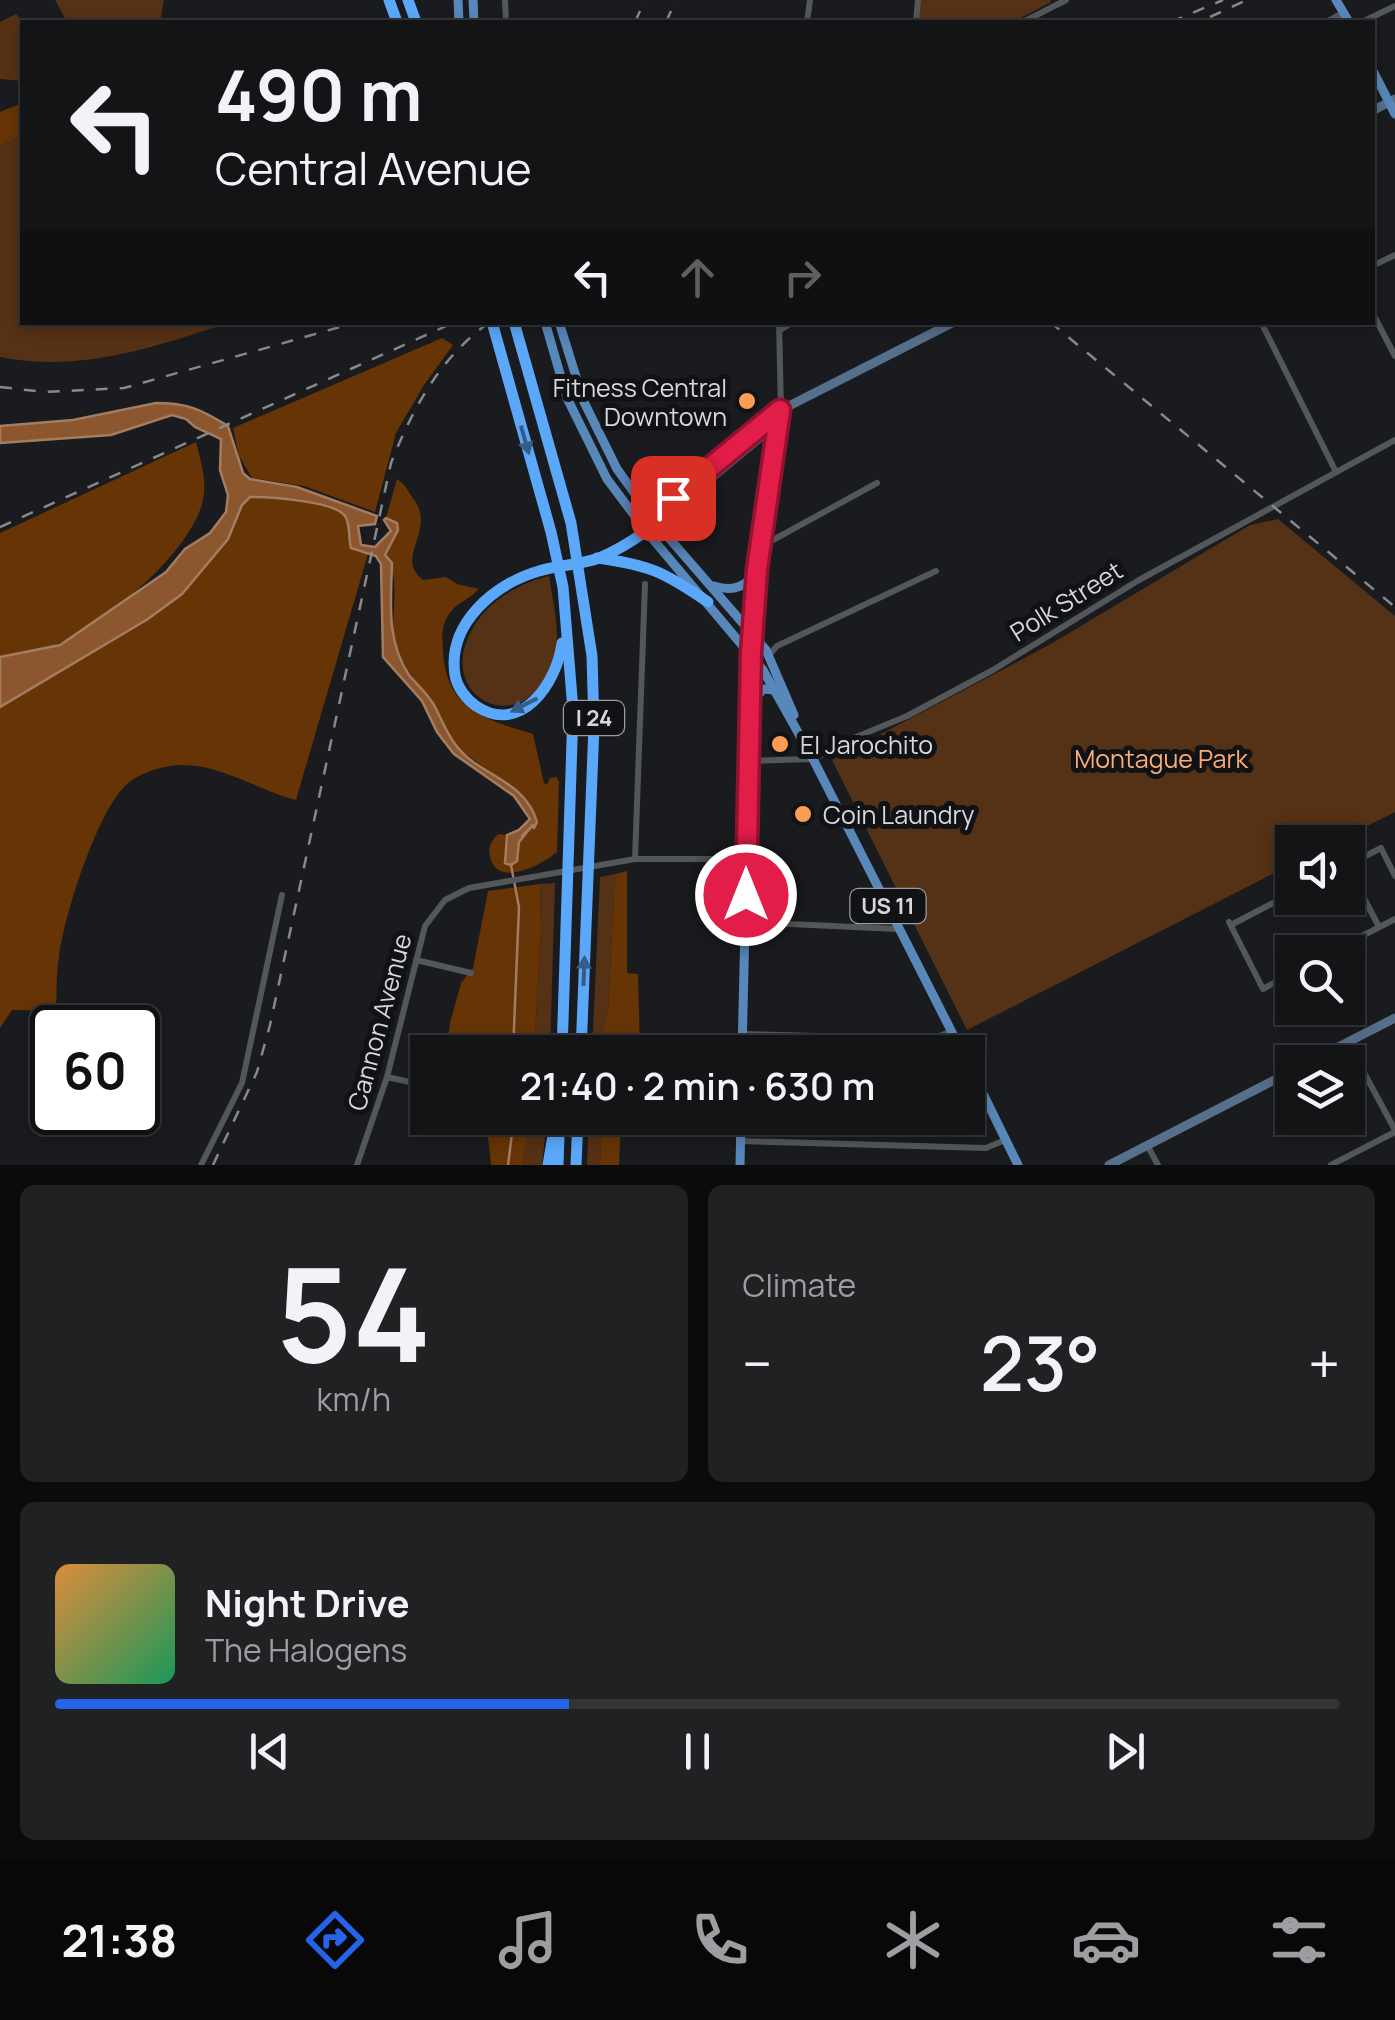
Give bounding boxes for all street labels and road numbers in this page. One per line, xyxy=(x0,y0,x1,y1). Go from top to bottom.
street label: Polk Street xyxy=(1003,553,1129,649)
road number: I 24 xyxy=(564,701,624,735)
road number: US 11 xyxy=(850,889,926,923)
street label: Cannon Avenue xyxy=(339,930,419,1114)

